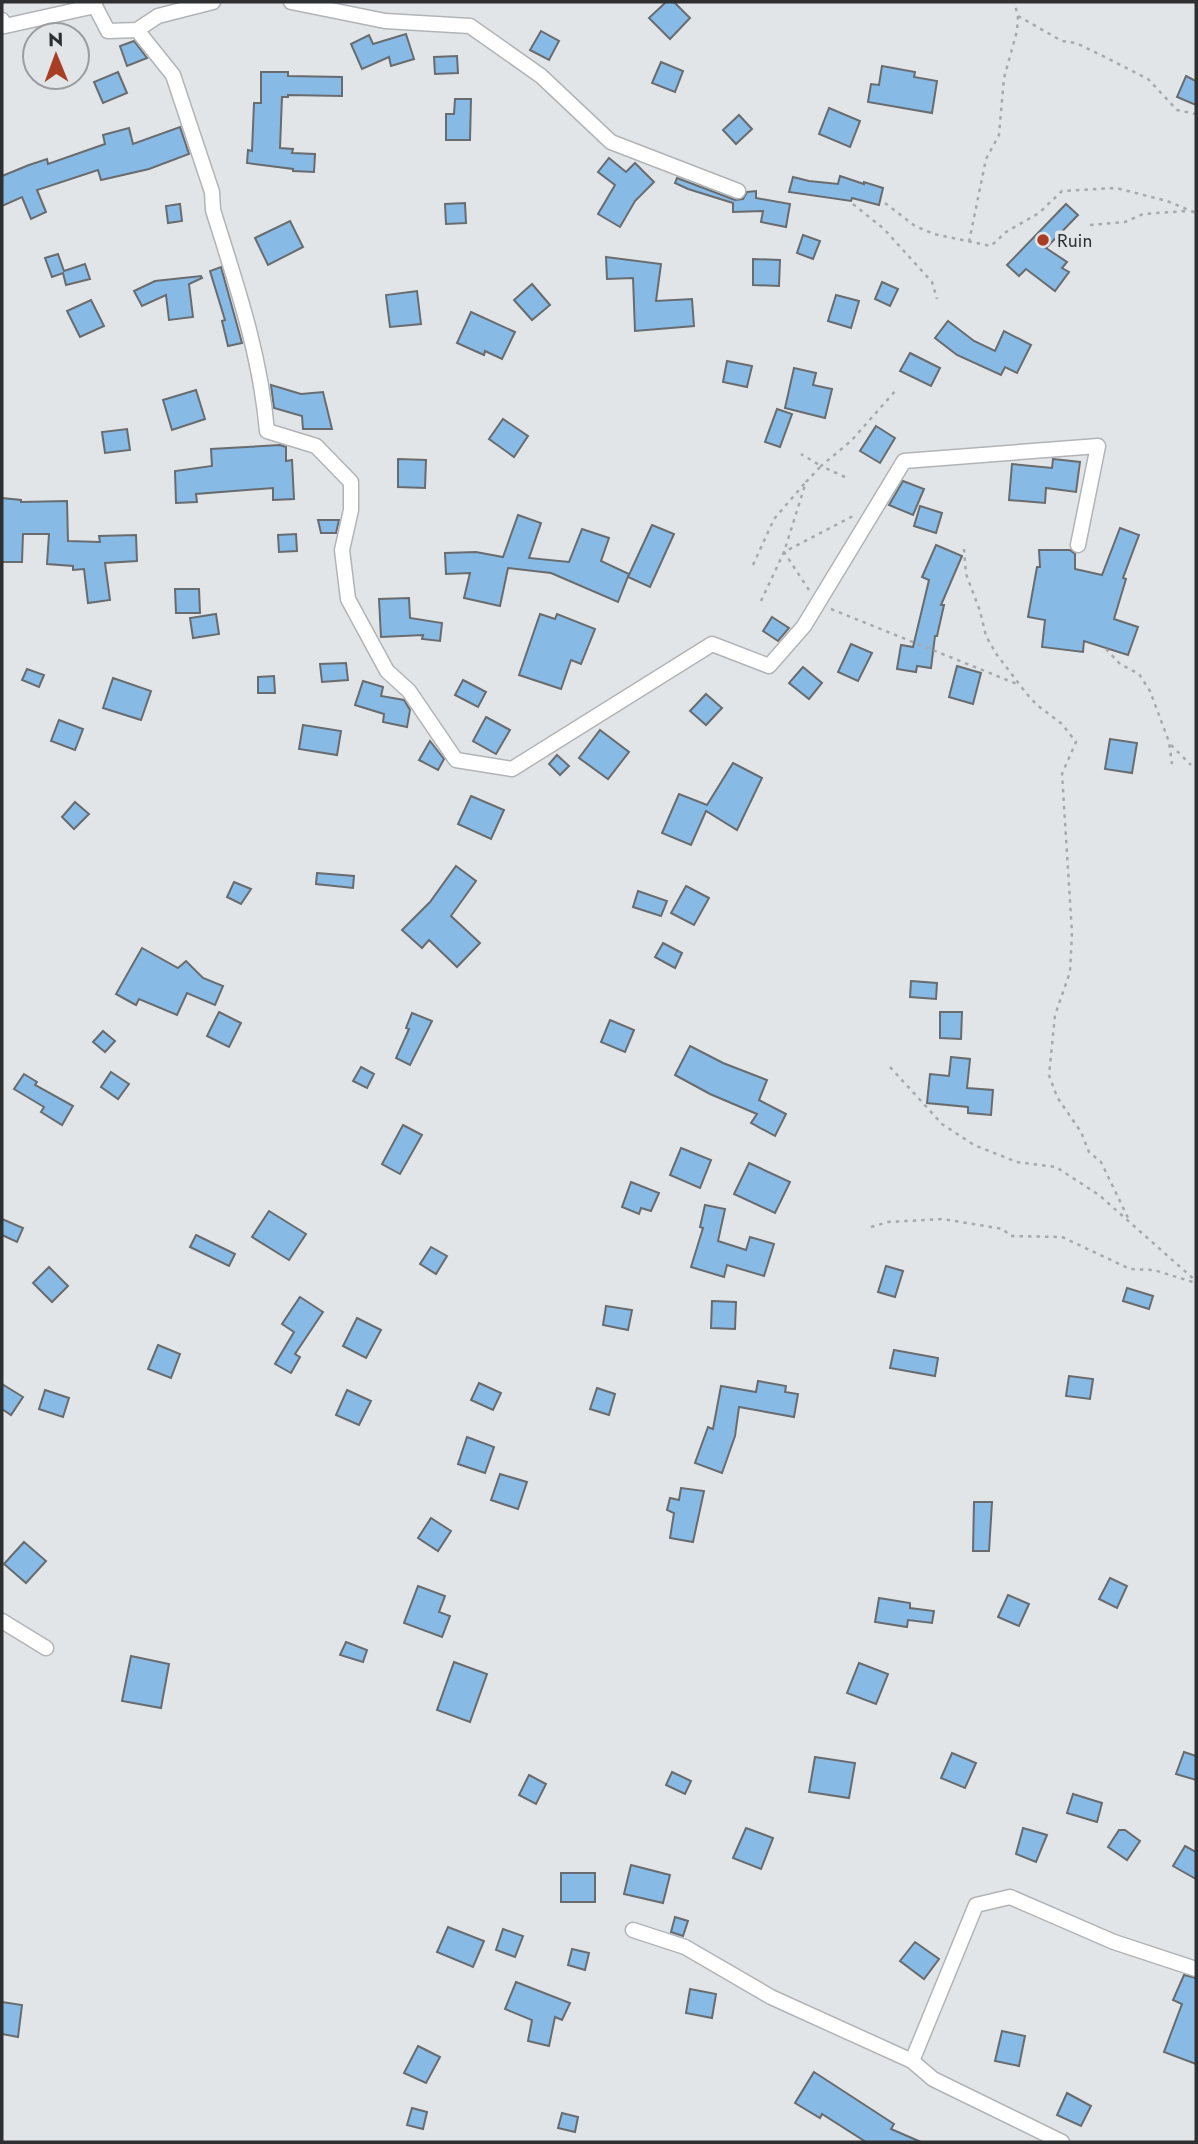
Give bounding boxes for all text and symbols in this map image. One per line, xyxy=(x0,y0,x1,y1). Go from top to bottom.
north arrow xyxy=(21,21,91,91)
text: N xyxy=(48,26,63,53)
place label: Ruin xyxy=(1057,227,1093,254)
marker: Ruin xyxy=(1035,232,1051,248)

